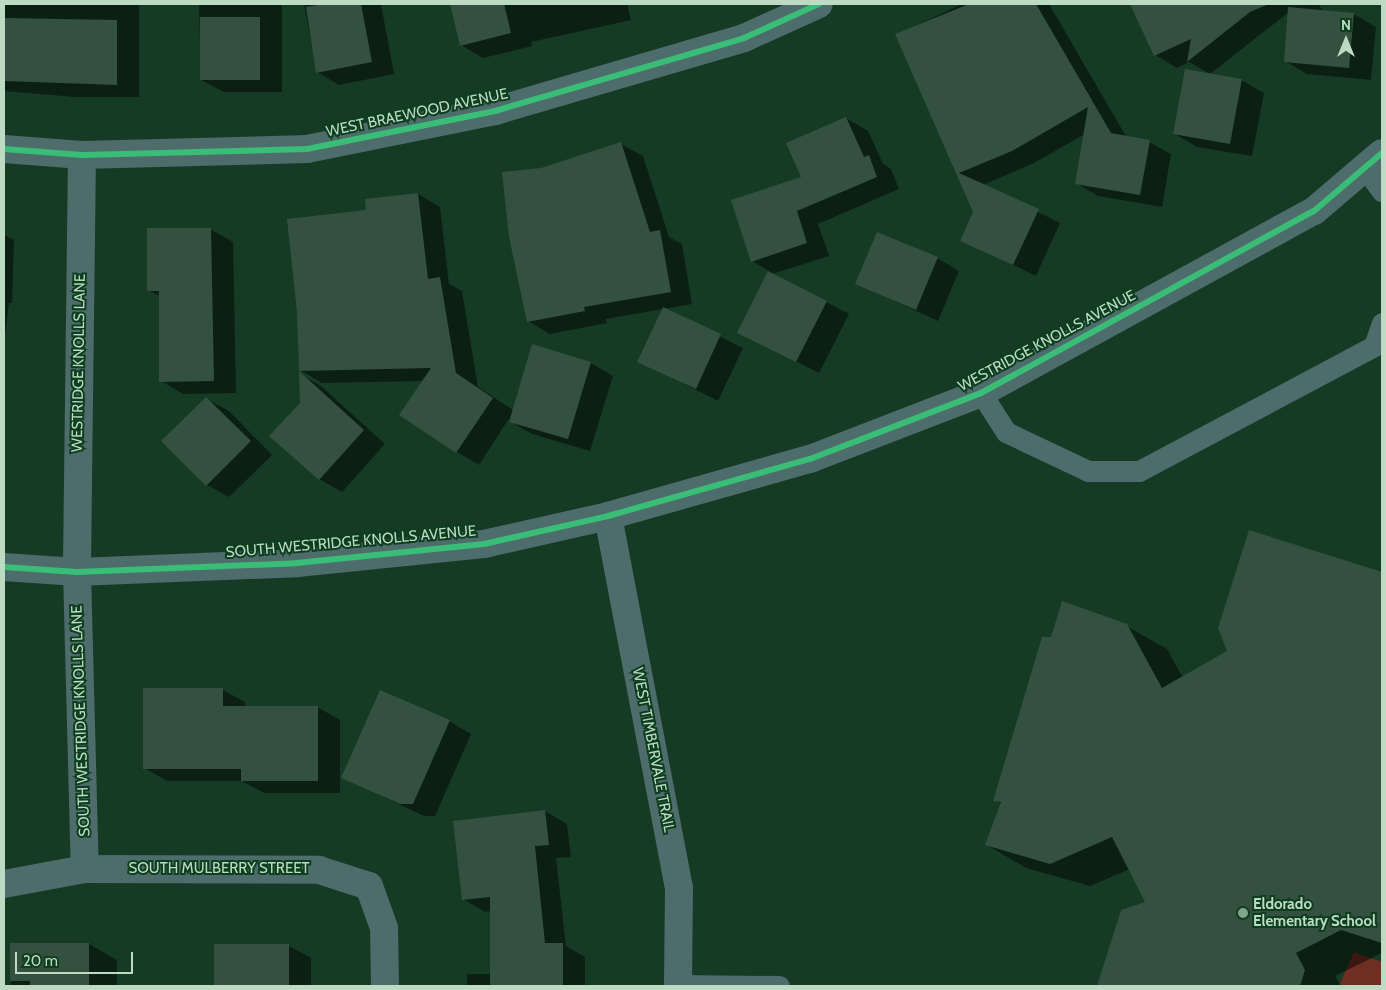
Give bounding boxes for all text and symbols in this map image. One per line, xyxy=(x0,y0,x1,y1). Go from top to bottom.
north arrow xyxy=(1321,15,1371,65)
text: N xyxy=(1341,16,1351,34)
street label: WEST BRAEWOOD AVENUE xyxy=(324,85,510,141)
street label: WESTRIDGE KNOLLS LANE xyxy=(68,274,90,452)
street label: WESTRIDGE KNOLLS AVENUE xyxy=(955,287,1139,395)
street label: SOUTH WESTRIDGE KNOLLS AVENUE xyxy=(225,522,477,562)
street label: SOUTH WESTRIDGE KNOLLS LANE xyxy=(68,605,94,837)
street label: WEST TIMBERVALE TRAIL xyxy=(628,666,678,834)
street label: SOUTH MULBERRY STREET xyxy=(128,860,310,878)
place label: Eldorado Elementary School xyxy=(1253,895,1376,930)
marker: Eldorado Elementary School xyxy=(1237,907,1249,919)
scale bar xyxy=(18,942,135,974)
text: 20 m xyxy=(23,952,58,970)

